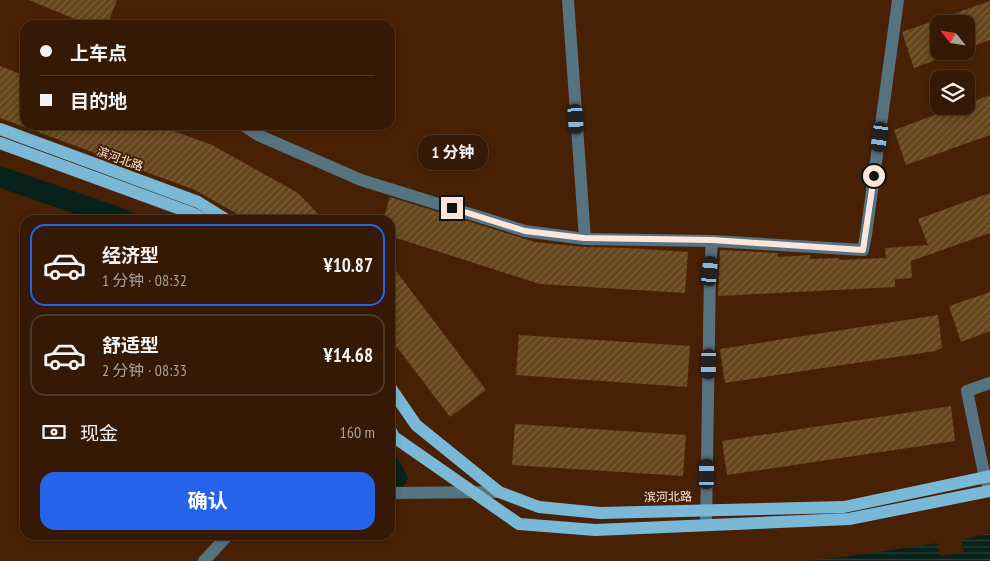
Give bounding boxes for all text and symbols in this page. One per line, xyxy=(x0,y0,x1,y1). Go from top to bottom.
north arrow xyxy=(930,15,975,60)
map controls xyxy=(930,15,975,115)
text: 上车点 xyxy=(70,41,127,65)
button: layers xyxy=(930,70,975,115)
text: 目的地 xyxy=(70,89,127,113)
car xyxy=(567,104,584,134)
car xyxy=(870,121,889,153)
callout: 1 分钟 xyxy=(417,136,487,170)
text: 1 分钟 xyxy=(432,142,474,162)
street label: 滨河北路 xyxy=(95,143,145,174)
route start xyxy=(863,165,885,187)
route end xyxy=(441,197,463,219)
icon: car xyxy=(42,243,87,288)
text: 经济型 xyxy=(102,243,159,267)
text: ¥10.87 xyxy=(324,253,373,277)
car xyxy=(701,255,718,287)
text: 1 分钟 · 08:32 xyxy=(102,270,187,290)
icon: car xyxy=(42,333,87,378)
text: 舒适型 xyxy=(102,333,159,357)
text: ¥14.68 xyxy=(324,343,373,367)
car xyxy=(701,349,716,379)
text: 2 分钟 · 08:33 xyxy=(102,360,187,380)
icon: cash xyxy=(40,418,68,446)
text: 现金 xyxy=(80,421,118,445)
text: 160 m xyxy=(340,422,375,442)
car xyxy=(699,459,714,489)
button: 确认 xyxy=(40,472,375,530)
street label: 滨河北路 xyxy=(644,489,692,504)

